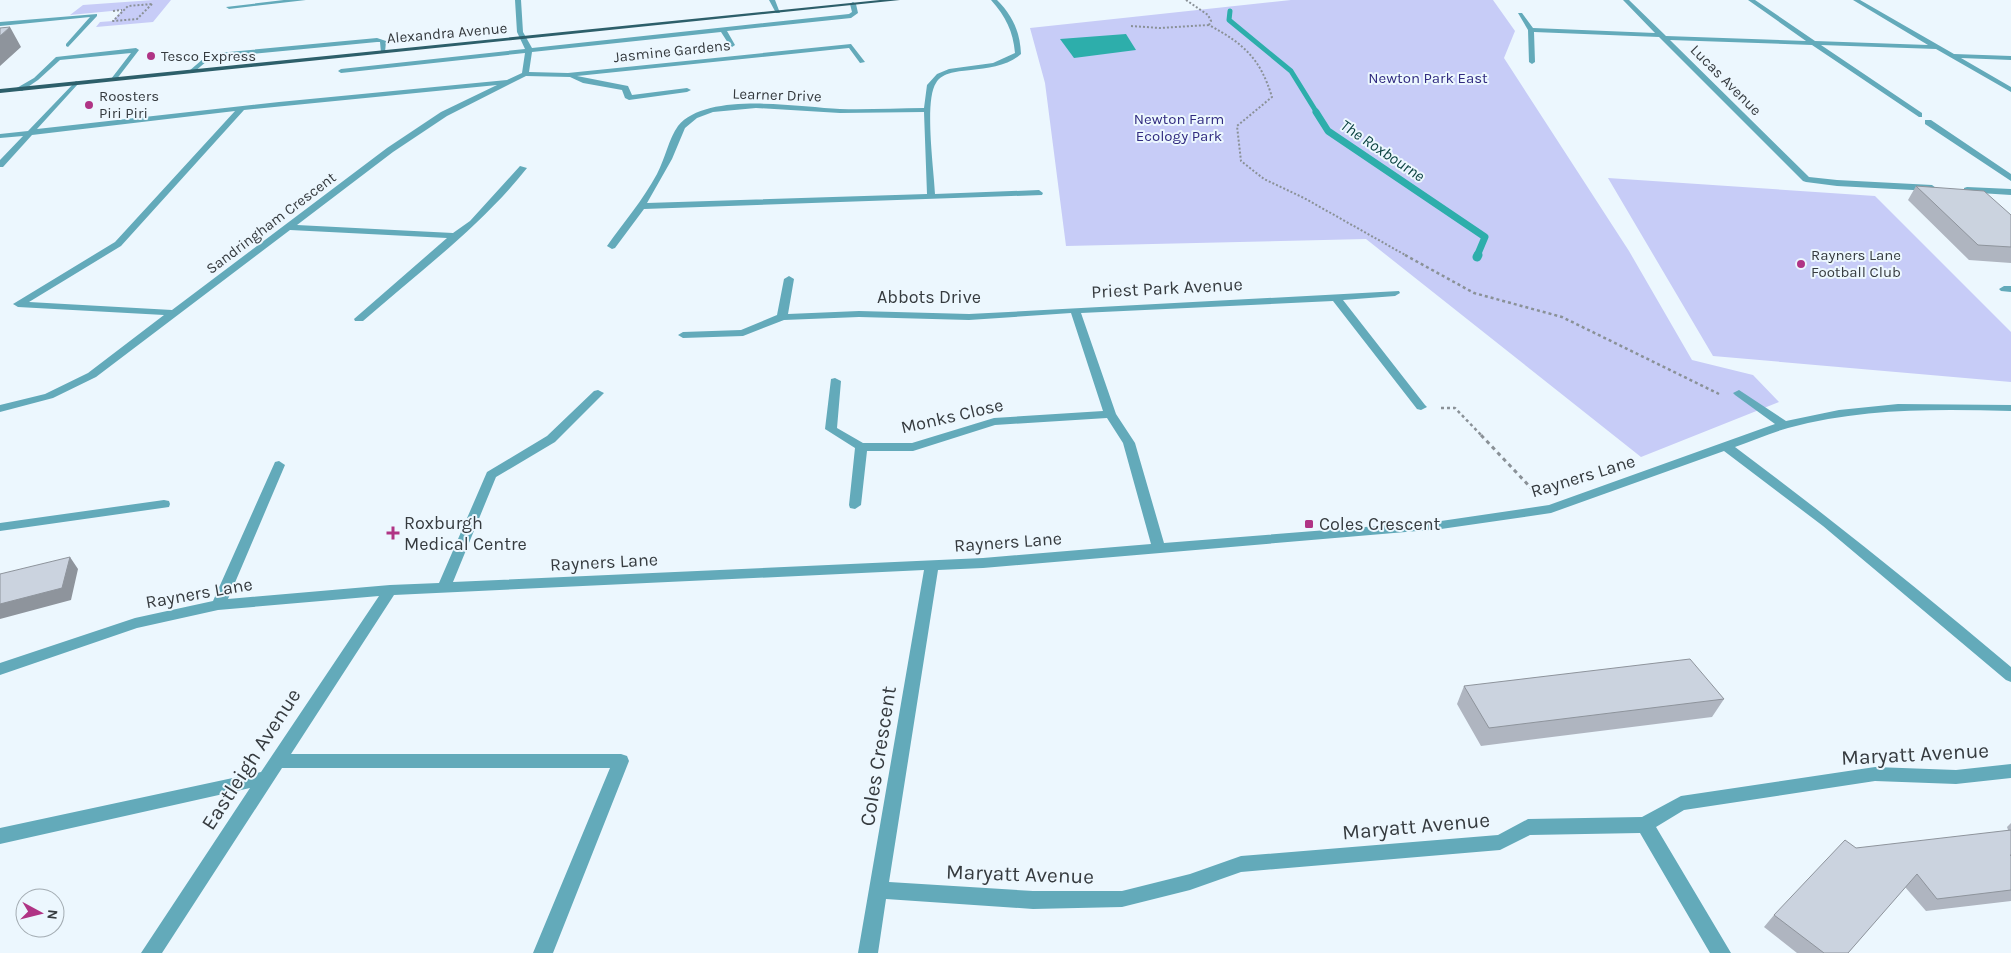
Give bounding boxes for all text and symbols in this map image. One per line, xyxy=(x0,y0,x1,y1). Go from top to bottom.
street label: Alexandra Avenue xyxy=(386,19,508,47)
street label: Jasmine Gardens xyxy=(612,36,732,66)
street label: Lucas Avenue xyxy=(1687,41,1765,119)
place label: Tesco Express xyxy=(161,47,256,65)
marker: Tesco Express xyxy=(145,50,157,62)
park label: Newton Park East xyxy=(1368,69,1488,87)
street label: Learner Drive xyxy=(732,84,822,106)
place label: Roosters Piri Piri xyxy=(99,87,159,122)
marker: Roosters Piri Piri xyxy=(83,99,95,111)
park label: Newton Farm Ecology Park xyxy=(1134,110,1224,145)
water label: The Roxbourne xyxy=(1337,115,1429,186)
street label: Sandringham Crescent xyxy=(203,168,340,278)
place label: Rayners Lane Football Club xyxy=(1811,246,1901,281)
marker: Rayners Lane Football Club xyxy=(1795,258,1807,270)
street label: Priest Park Avenue xyxy=(1091,273,1243,303)
street label: Abbots Drive xyxy=(877,286,981,308)
street label: Monks Close xyxy=(899,394,1005,438)
street label: Rayners Lane xyxy=(1528,450,1638,502)
place label: Roxburgh Medical Centre xyxy=(404,512,527,555)
place label: Coles Crescent xyxy=(1319,513,1441,535)
marker: Coles Crescent xyxy=(1303,518,1315,530)
marker: Roxburgh Medical Centre xyxy=(386,526,400,540)
street label: Rayners Lane xyxy=(953,527,1063,557)
street label: Rayners Lane xyxy=(549,548,659,576)
street label: Rayners Lane xyxy=(144,573,254,613)
street label: Eastleigh Avenue xyxy=(196,684,306,834)
street label: Coles Crescent xyxy=(855,684,901,828)
street label: Maryatt Avenue xyxy=(1840,738,1990,770)
street label: Maryatt Avenue xyxy=(1341,808,1491,844)
street label: Maryatt Avenue xyxy=(946,859,1094,889)
north arrow xyxy=(15,888,65,938)
text: N xyxy=(43,909,61,921)

